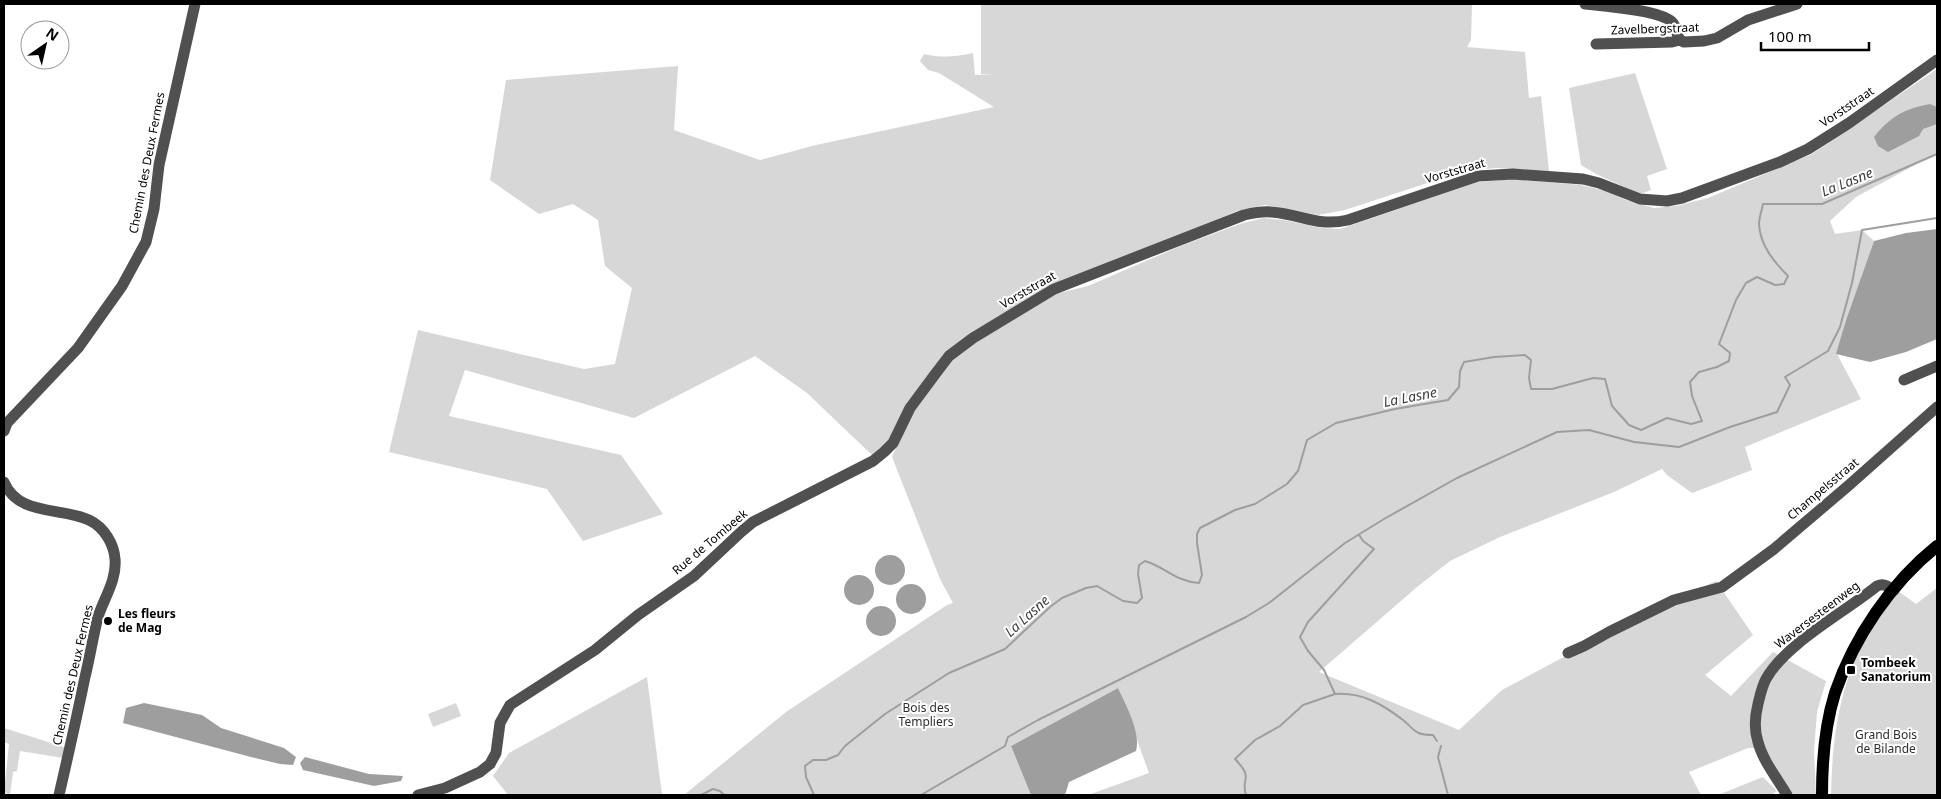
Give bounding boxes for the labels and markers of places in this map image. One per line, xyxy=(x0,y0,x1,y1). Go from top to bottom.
place label: Les fleurs de Mag xyxy=(118,605,176,636)
marker: Les fleurs de Mag xyxy=(102,615,114,627)
place label: Tombeek Sanatorium xyxy=(1861,654,1931,685)
marker: Tombeek Sanatorium xyxy=(1845,664,1857,676)

